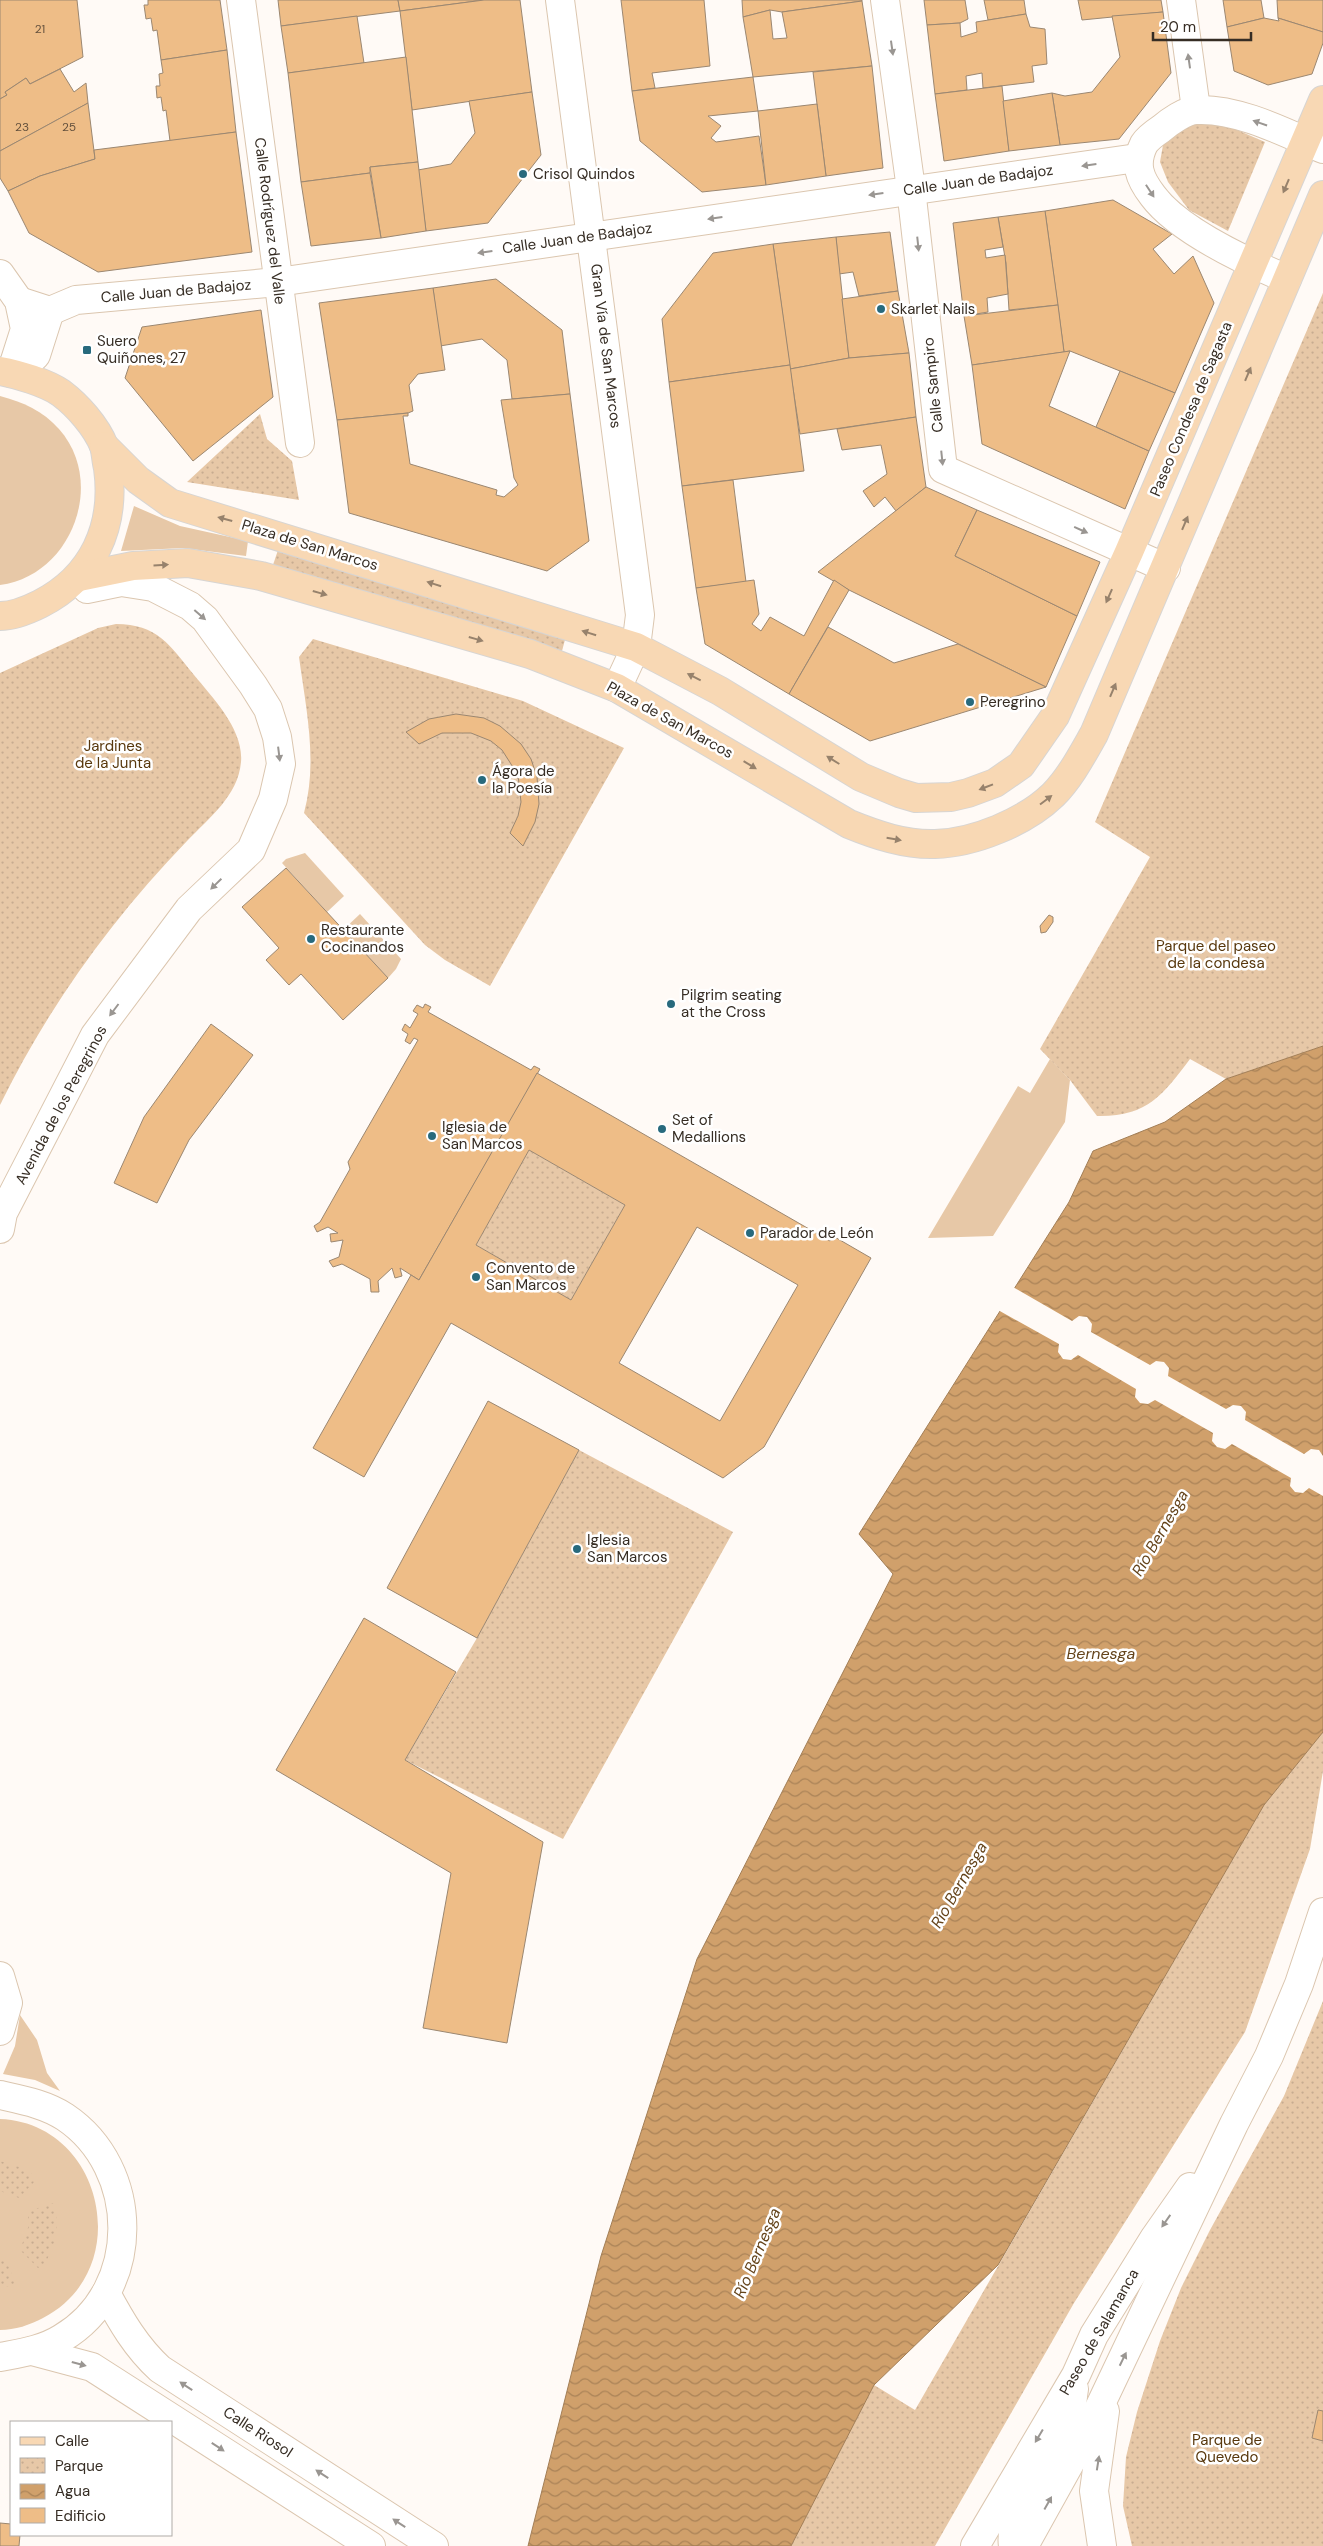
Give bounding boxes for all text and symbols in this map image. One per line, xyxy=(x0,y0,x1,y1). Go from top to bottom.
scale bar xyxy=(1153,10,1250,42)
text: 20 m xyxy=(1160,17,1196,37)
house number: 21 xyxy=(35,21,45,37)
one-way arrow xyxy=(888,41,896,57)
one-way arrow xyxy=(1185,53,1193,69)
house number: 23 xyxy=(15,119,29,135)
house number: 25 xyxy=(62,119,76,135)
one-way arrow xyxy=(1252,119,1267,127)
street label: Calle Rodríguez del Valle xyxy=(250,136,290,306)
street label: Calle Juan de Badajoz xyxy=(902,160,1054,200)
one-way arrow xyxy=(1081,161,1097,169)
place label: Crisol Quindos xyxy=(533,164,635,184)
marker: Crisol Quindos xyxy=(517,168,529,180)
one-way arrow xyxy=(1282,179,1290,193)
one-way arrow xyxy=(1145,184,1154,197)
one-way arrow xyxy=(868,190,884,198)
one-way arrow xyxy=(707,214,723,222)
street label: Calle Juan de Badajoz xyxy=(501,218,653,258)
one-way arrow xyxy=(914,236,922,252)
one-way arrow xyxy=(477,248,493,256)
street label: Gran Vía de San Marcos xyxy=(586,263,626,429)
street label: Calle Juan de Badajoz xyxy=(100,274,252,308)
place label: Skarlet Nails xyxy=(891,299,975,319)
marker: Skarlet Nails xyxy=(875,303,887,315)
street label: Paseo Condesa de Sagasta xyxy=(1145,319,1237,499)
place label: Suero Quiñones, 27 xyxy=(97,331,186,368)
street label: Calle Sampiro xyxy=(918,336,948,434)
marker: Suero Quiñones, 27 xyxy=(81,344,93,356)
one-way arrow xyxy=(1245,367,1253,381)
one-way arrow xyxy=(938,450,946,466)
one-way arrow xyxy=(217,515,232,523)
street label: Plaza de San Marcos xyxy=(239,515,381,575)
one-way arrow xyxy=(1181,516,1189,531)
one-way arrow xyxy=(1074,526,1088,534)
one-way arrow xyxy=(154,560,170,568)
one-way arrow xyxy=(427,579,442,587)
one-way arrow xyxy=(1105,589,1113,603)
one-way arrow xyxy=(313,590,328,598)
one-way arrow xyxy=(194,609,206,621)
one-way arrow xyxy=(582,628,597,636)
one-way arrow xyxy=(469,635,484,643)
one-way arrow xyxy=(687,673,701,681)
street label: Plaza de San Marcos xyxy=(603,677,737,763)
one-way arrow xyxy=(1109,682,1117,697)
place label: Peregrino xyxy=(980,692,1046,712)
marker: Peregrino xyxy=(964,696,976,708)
park label: Jardines de la Junta xyxy=(75,736,151,773)
one-way arrow xyxy=(275,746,283,762)
one-way arrow xyxy=(827,756,840,765)
place label: Ágora de la Poesía xyxy=(492,761,555,798)
one-way arrow xyxy=(744,761,757,770)
marker: Ágora de la Poesía xyxy=(476,774,488,786)
one-way arrow xyxy=(979,783,993,791)
one-way arrow xyxy=(1039,795,1053,805)
one-way arrow xyxy=(887,835,903,843)
one-way arrow xyxy=(210,877,222,889)
place label: Restaurante Cocinandos xyxy=(321,920,404,957)
marker: Restaurante Cocinandos xyxy=(305,933,317,945)
park label: Parque del paseo de la condesa xyxy=(1156,936,1276,973)
place label: Pilgrim seating at the Cross xyxy=(681,985,782,1022)
marker: Pilgrim seating at the Cross xyxy=(665,998,677,1010)
one-way arrow xyxy=(109,1003,120,1016)
street label: Avenida de los Peregrinos xyxy=(10,1022,112,1188)
place label: Set of Medallions xyxy=(672,1110,746,1147)
place label: Iglesia de San Marcos xyxy=(442,1117,523,1154)
marker: Set of Medallions xyxy=(656,1123,668,1135)
marker: Iglesia de San Marcos xyxy=(426,1130,438,1142)
place label: Parador de León xyxy=(760,1223,874,1243)
marker: Parador de León xyxy=(744,1227,756,1239)
place label: Convento de San Marcos xyxy=(486,1258,575,1295)
marker: Convento de San Marcos xyxy=(470,1271,482,1283)
water label: Río Bernesga xyxy=(1127,1486,1193,1580)
place label: Iglesia San Marcos xyxy=(587,1530,668,1567)
marker: Iglesia San Marcos xyxy=(571,1543,583,1555)
water label: Bernesga xyxy=(1067,1643,1136,1664)
water label: Río Bernesga xyxy=(926,1838,992,1932)
water label: Río Bernesga xyxy=(729,2205,785,2301)
one-way arrow xyxy=(1161,2214,1171,2228)
street label: Paseo de Salamanca xyxy=(1055,2265,1143,2399)
one-way arrow xyxy=(1119,2352,1127,2367)
one-way arrow xyxy=(72,2360,87,2368)
one-way arrow xyxy=(180,2381,193,2390)
street label: Calle Riosol xyxy=(219,2402,297,2462)
legend xyxy=(10,2421,172,2536)
one-way arrow xyxy=(1034,2430,1043,2443)
park label: Parque de Quevedo xyxy=(1192,2430,1262,2467)
text: Calle xyxy=(55,2431,89,2451)
one-way arrow xyxy=(212,2442,225,2452)
one-way arrow xyxy=(1095,2455,1103,2471)
text: Parque xyxy=(55,2456,103,2476)
one-way arrow xyxy=(316,2469,329,2479)
text: Agua xyxy=(55,2481,90,2501)
one-way arrow xyxy=(1043,2497,1052,2510)
text: Edificio xyxy=(55,2506,106,2526)
one-way arrow xyxy=(392,2519,405,2528)

